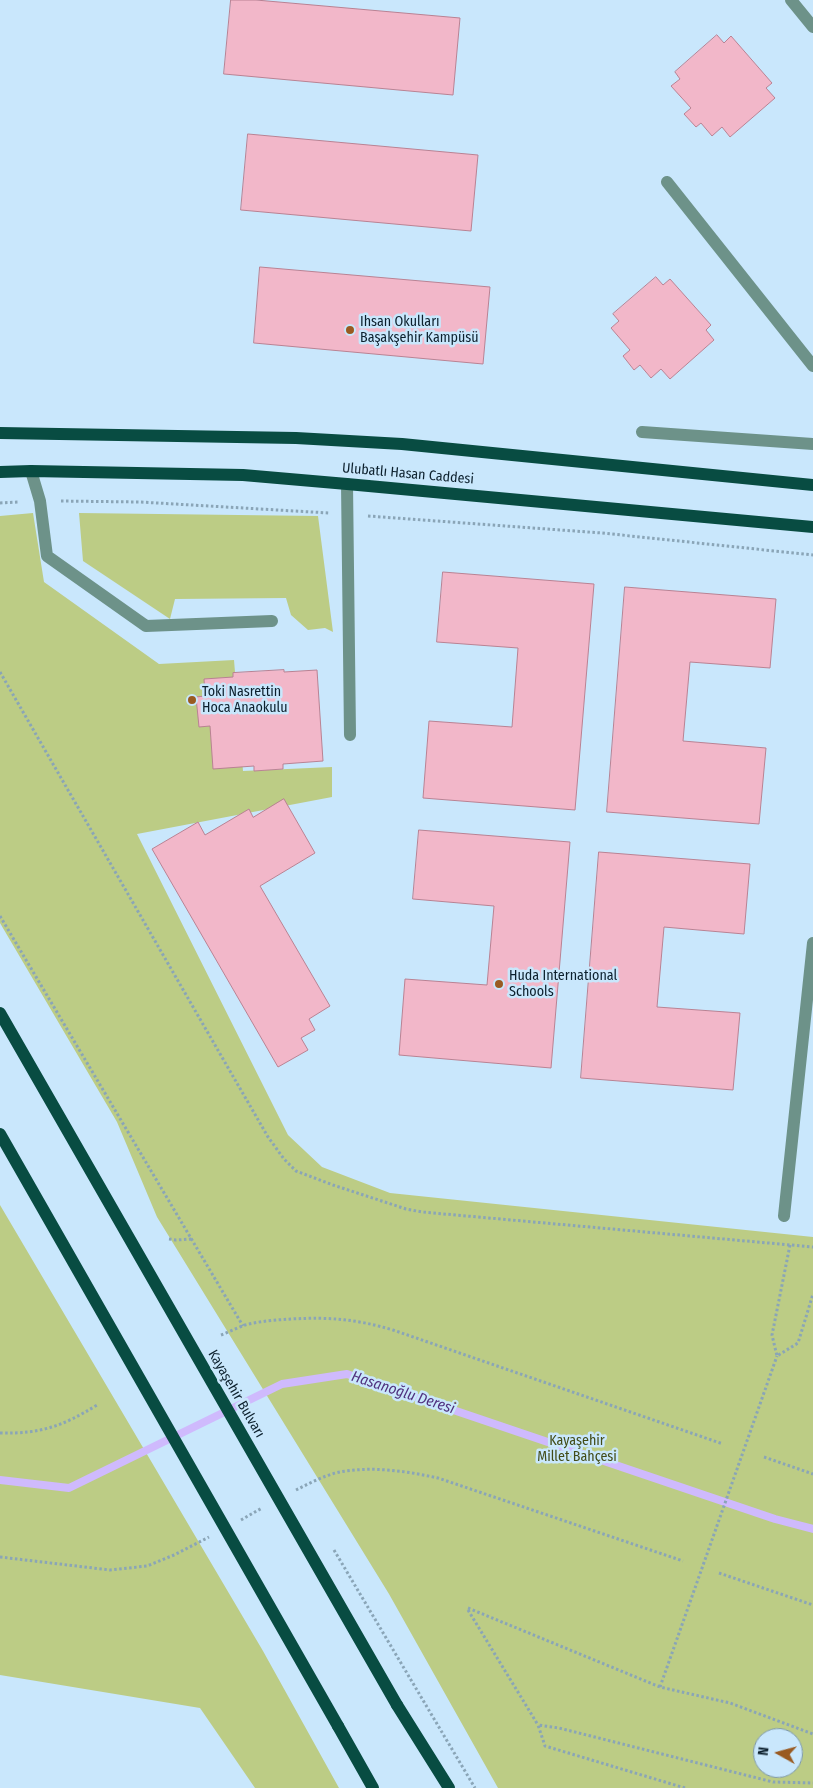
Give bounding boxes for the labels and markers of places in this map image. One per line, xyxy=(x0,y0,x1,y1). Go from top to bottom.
place label: Ihsan Okulları Başakşehir Kampüsü xyxy=(360,314,479,347)
marker: Ihsan Okulları Başakşehir Kampüsü xyxy=(344,324,356,336)
place label: Toki Nasrettin Hoca Anaokulu xyxy=(202,684,288,716)
marker: Toki Nasrettin Hoca Anaokulu xyxy=(186,694,198,706)
place label: Huda International Schools xyxy=(509,968,617,1000)
marker: Huda International Schools xyxy=(493,978,505,990)

